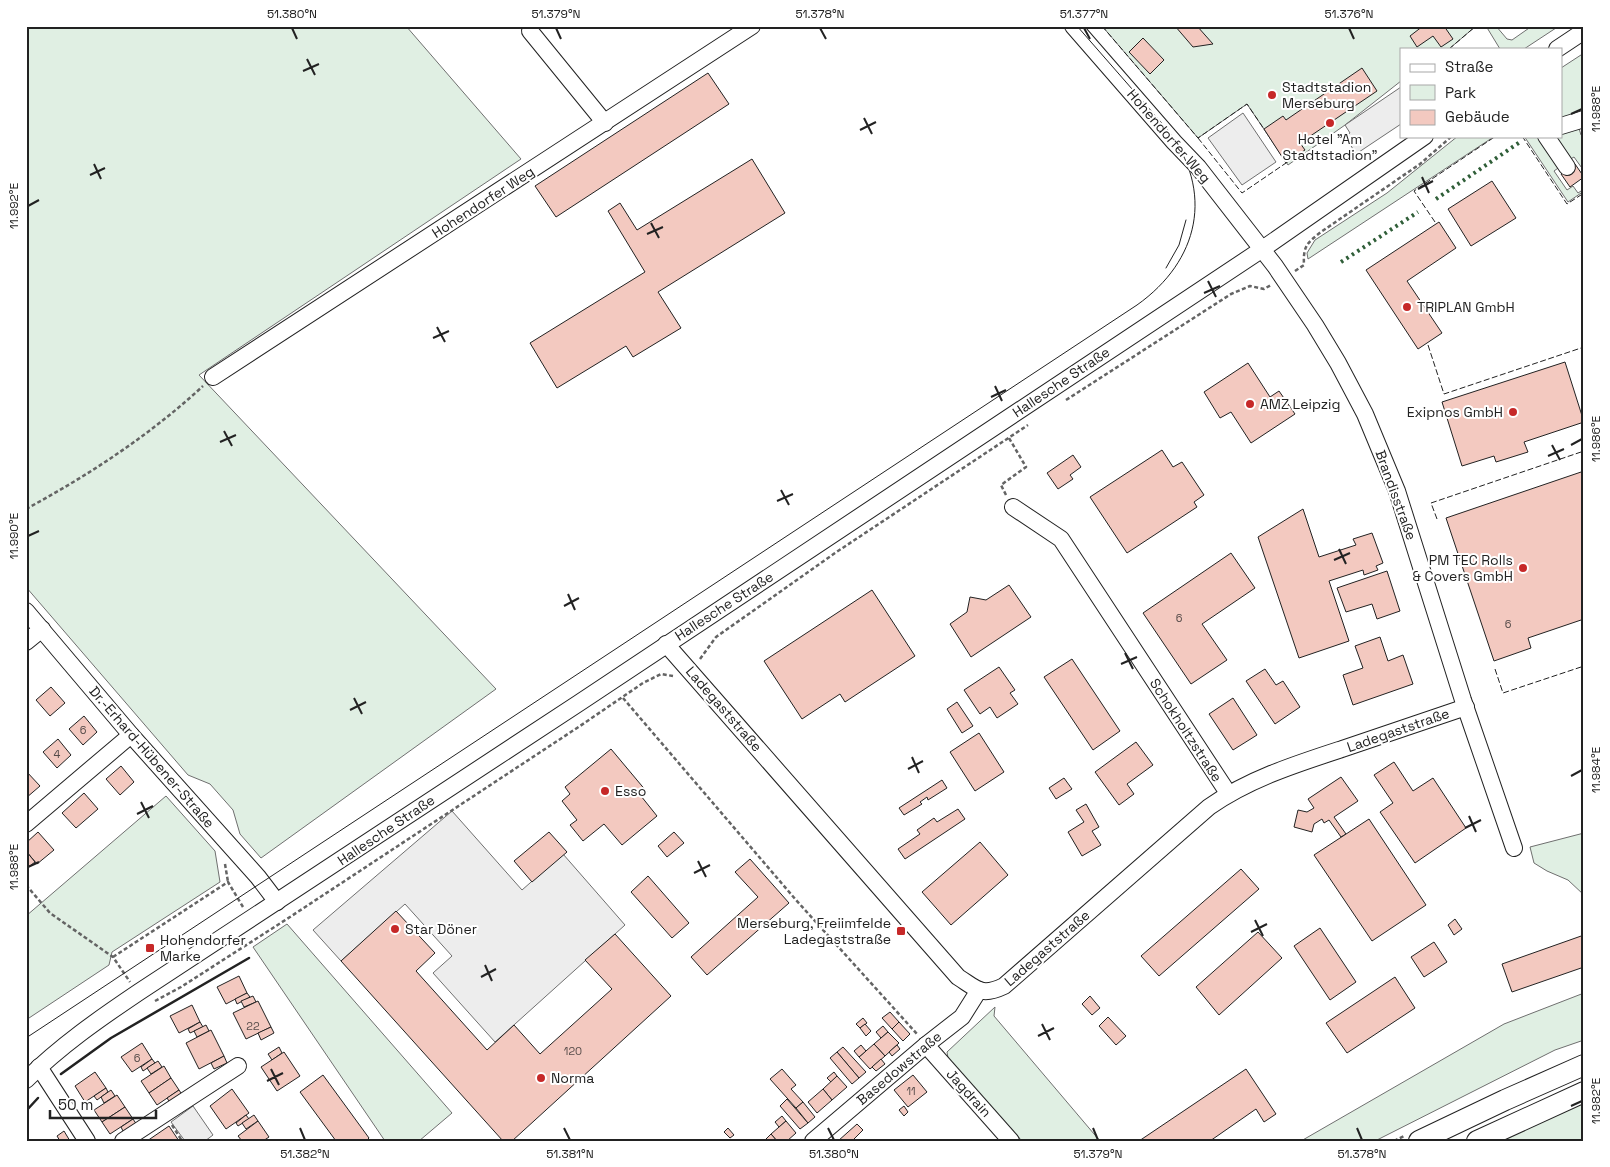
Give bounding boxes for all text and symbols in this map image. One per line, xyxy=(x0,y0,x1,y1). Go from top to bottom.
text: 51.380°N xyxy=(267,6,317,22)
text: 51.379°N xyxy=(532,6,580,22)
text: 51.378°N xyxy=(795,6,845,22)
text: 51.377°N xyxy=(1060,6,1108,22)
text: 51.376°N xyxy=(1325,6,1373,22)
legend xyxy=(1400,48,1562,138)
text: Straße xyxy=(1445,57,1494,76)
place label: Stadtstadion Merseburg xyxy=(1282,78,1371,112)
text: Park xyxy=(1445,83,1476,102)
street label: Hohendorfer Weg xyxy=(1123,85,1215,187)
text: 11.988°E xyxy=(1588,85,1604,132)
marker: Stadtstadion Merseburg xyxy=(1266,89,1278,101)
text: Gebäude xyxy=(1445,107,1510,126)
marker: Hotel "Am Stadtstadion" xyxy=(1324,117,1336,129)
place label: Hotel "Am Stadtstadion" xyxy=(1283,130,1378,164)
street label: Hohendorfer Weg xyxy=(428,162,538,242)
text: 11.992°E xyxy=(6,183,22,229)
place label: TRIPLAN GmbH xyxy=(1417,298,1515,316)
marker: TRIPLAN GmbH xyxy=(1401,301,1413,313)
street label: Hallesche Straße xyxy=(1009,343,1113,421)
place label: AMZ Leipzig xyxy=(1260,395,1340,413)
marker: AMZ Leipzig xyxy=(1244,398,1256,410)
place label: Exipnos GmbH xyxy=(1407,403,1503,421)
marker: Exipnos GmbH xyxy=(1507,406,1519,418)
text: 11.986°E xyxy=(1588,415,1604,462)
street label: Brandisstraße xyxy=(1371,447,1421,543)
text: 11.990°E xyxy=(6,512,22,559)
place label: PM TEC Rolls & Covers GmbH xyxy=(1412,551,1513,585)
marker: PM TEC Rolls & Covers GmbH xyxy=(1517,562,1529,574)
street label: Hallesche Straße xyxy=(671,567,777,645)
house number: 6 xyxy=(1176,611,1183,625)
house number: 6 xyxy=(1505,617,1512,631)
street label: Ladegaststraße xyxy=(682,663,766,755)
street label: Schokholtzstraße xyxy=(1146,675,1226,785)
street label: Dr.-Erhard-Hübener-Straße xyxy=(85,682,219,832)
street label: Ladegaststraße xyxy=(1344,704,1452,756)
house number: 6 xyxy=(80,723,87,737)
text: 11.984°E xyxy=(1588,746,1604,793)
house number: 4 xyxy=(54,747,61,761)
place label: Esso xyxy=(615,782,646,800)
marker: Esso xyxy=(599,785,611,797)
street label: Hallesche Straße xyxy=(334,791,438,869)
text: 11.988°E xyxy=(6,843,22,890)
street label: Ladegaststraße xyxy=(1001,906,1093,990)
place label: Merseburg, Freiimfelde Ladegaststraße xyxy=(737,914,891,948)
place label: Star Döner xyxy=(405,920,477,938)
marker: Star Döner xyxy=(389,923,401,935)
marker: Merseburg, Freiimfelde Ladegaststraße xyxy=(895,925,907,937)
place label: Hohendorfer Marke xyxy=(160,931,246,965)
marker: Hohendorfer Marke xyxy=(144,942,156,954)
house number: 22 xyxy=(246,1019,260,1033)
street label: Basedowstraße xyxy=(853,1027,945,1109)
house number: 120 xyxy=(564,1044,582,1058)
house number: 6 xyxy=(134,1051,141,1065)
street label: Jagdrain xyxy=(943,1065,995,1121)
place label: Norma xyxy=(551,1069,594,1087)
marker: Norma xyxy=(535,1072,547,1084)
text: 11.982°E xyxy=(1588,1078,1604,1124)
house number: 11 xyxy=(906,1084,916,1098)
scale bar xyxy=(50,1087,156,1119)
text: 50 m xyxy=(58,1095,93,1114)
text: 51.382°N xyxy=(280,1146,330,1162)
text: 51.381°N xyxy=(546,1146,594,1162)
text: 51.380°N xyxy=(809,1146,859,1162)
text: 51.379°N xyxy=(1074,1146,1122,1162)
text: 51.378°N xyxy=(1337,1146,1387,1162)

